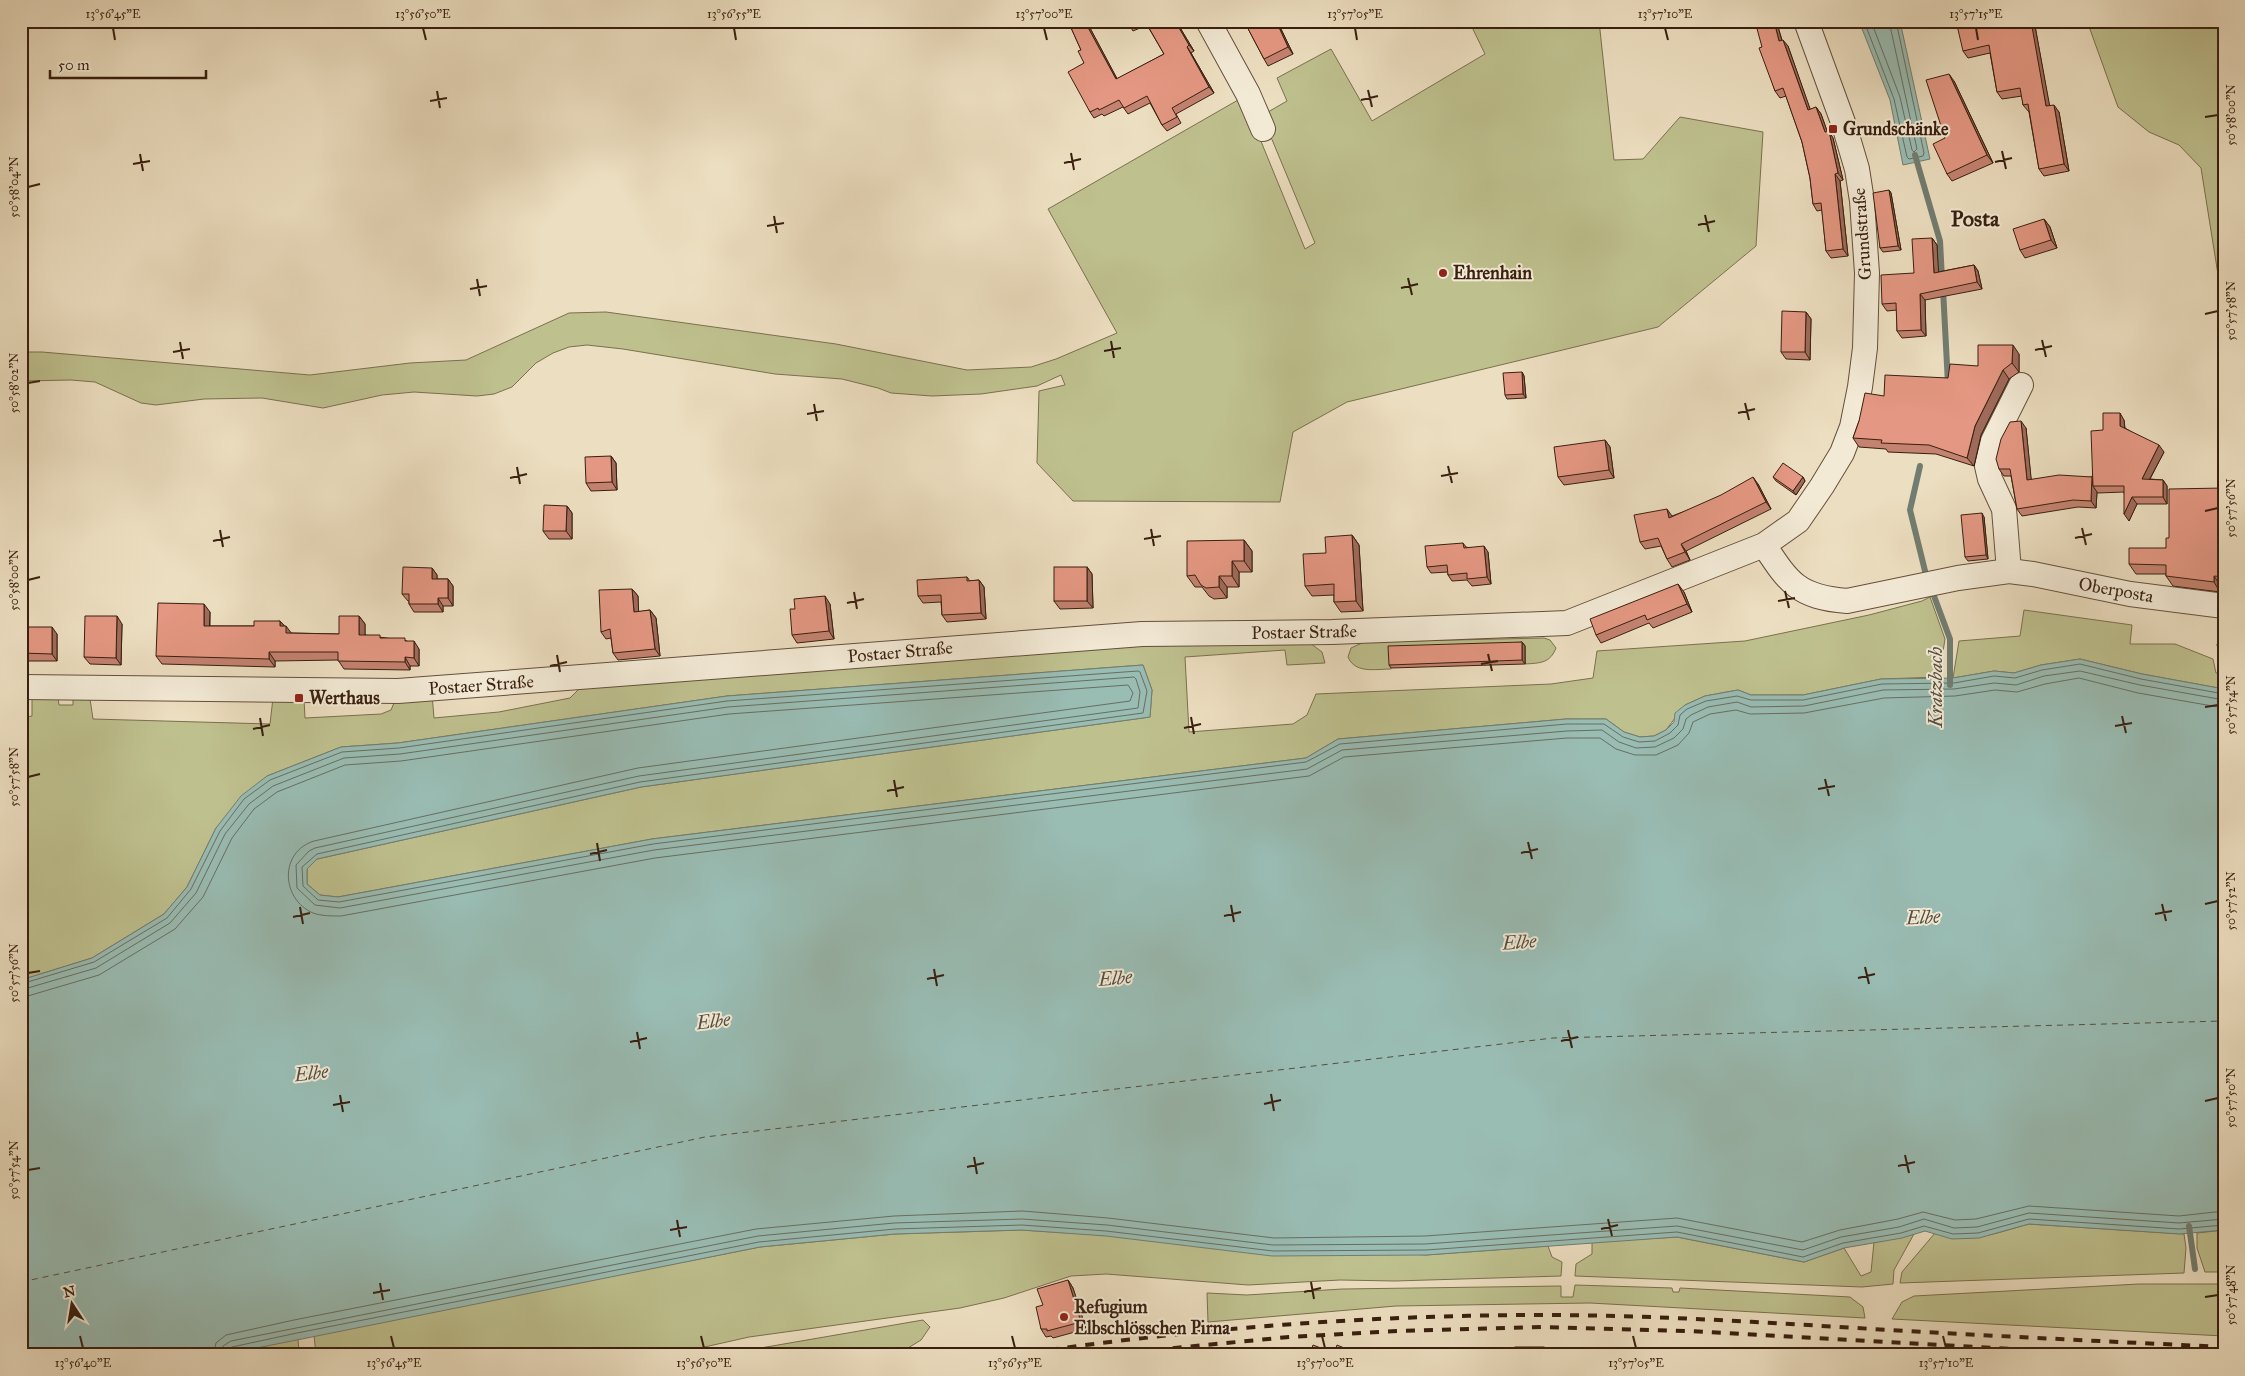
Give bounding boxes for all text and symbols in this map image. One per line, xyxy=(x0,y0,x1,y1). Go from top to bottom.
text: 13°56'45"E xyxy=(85,7,141,21)
text: 13°56'50"E xyxy=(395,7,451,21)
text: 13°56'55"E xyxy=(707,7,761,21)
text: 13°57'00"E xyxy=(1015,7,1073,21)
text: 13°57'05"E xyxy=(1327,7,1383,21)
text: 13°57'10"E xyxy=(1638,7,1693,21)
text: 13°57'15"E xyxy=(1949,7,2003,21)
scale bar xyxy=(50,48,206,80)
text: 50 m xyxy=(58,56,90,74)
text: 50°58'00"N xyxy=(2224,84,2238,146)
place label: Grundschänke xyxy=(1843,118,1949,140)
marker: Grundschänke xyxy=(1827,123,1839,135)
text: 50°58'04"N xyxy=(7,156,21,218)
street label: Grundstraße xyxy=(1848,187,1876,281)
district label: Posta xyxy=(1951,205,2000,232)
place label: Ehrenhain xyxy=(1453,262,1532,284)
marker: Ehrenhain xyxy=(1437,267,1449,279)
text: 50°57'58"N xyxy=(2224,281,2238,341)
text: 50°58'02"N xyxy=(7,353,21,413)
text: 50°57'56"N xyxy=(2224,478,2238,538)
text: 50°58'00"N xyxy=(7,549,21,611)
street label: Oberposta xyxy=(2077,573,2155,607)
street label: Postaer Straße xyxy=(1251,620,1357,644)
street label: Postaer Straße xyxy=(846,636,954,668)
water label: Kratzbach xyxy=(1924,647,1947,728)
street label: Postaer Straße xyxy=(428,670,534,700)
text: 50°57'54"N xyxy=(2224,675,2238,735)
place label: Werthaus xyxy=(309,687,380,709)
marker: Werthaus xyxy=(293,692,305,704)
text: 50°57'58"N xyxy=(7,747,21,807)
text: 50°57'52"N xyxy=(2224,871,2238,931)
water label: Elbe xyxy=(1904,905,1942,929)
water label: Elbe xyxy=(1500,929,1538,955)
text: 50°57'56"N xyxy=(7,943,21,1003)
water label: Elbe xyxy=(1096,965,1134,991)
water label: Elbe xyxy=(694,1007,732,1035)
water label: Elbe xyxy=(292,1059,330,1087)
text: 50°57'50"N xyxy=(2224,1068,2238,1128)
text: 50°57'54"N xyxy=(7,1140,21,1200)
text: 50°57'48"N xyxy=(2224,1265,2238,1325)
north arrow xyxy=(48,1278,98,1328)
text: N xyxy=(62,1282,77,1301)
place label: Refugium Elbschlösschen Pirna xyxy=(1074,1296,1230,1339)
marker: Refugium Elbschlösschen Pirna xyxy=(1058,1311,1070,1323)
text: 13°56'40"E xyxy=(55,1356,112,1370)
text: 13°56'45"E xyxy=(366,1356,422,1370)
text: 13°56'50"E xyxy=(676,1356,732,1370)
text: 13°56'55"E xyxy=(988,1356,1042,1370)
text: 13°57'00"E xyxy=(1296,1356,1354,1370)
text: 13°57'05"E xyxy=(1608,1356,1664,1370)
text: 13°57'10"E xyxy=(1919,1356,1974,1370)

